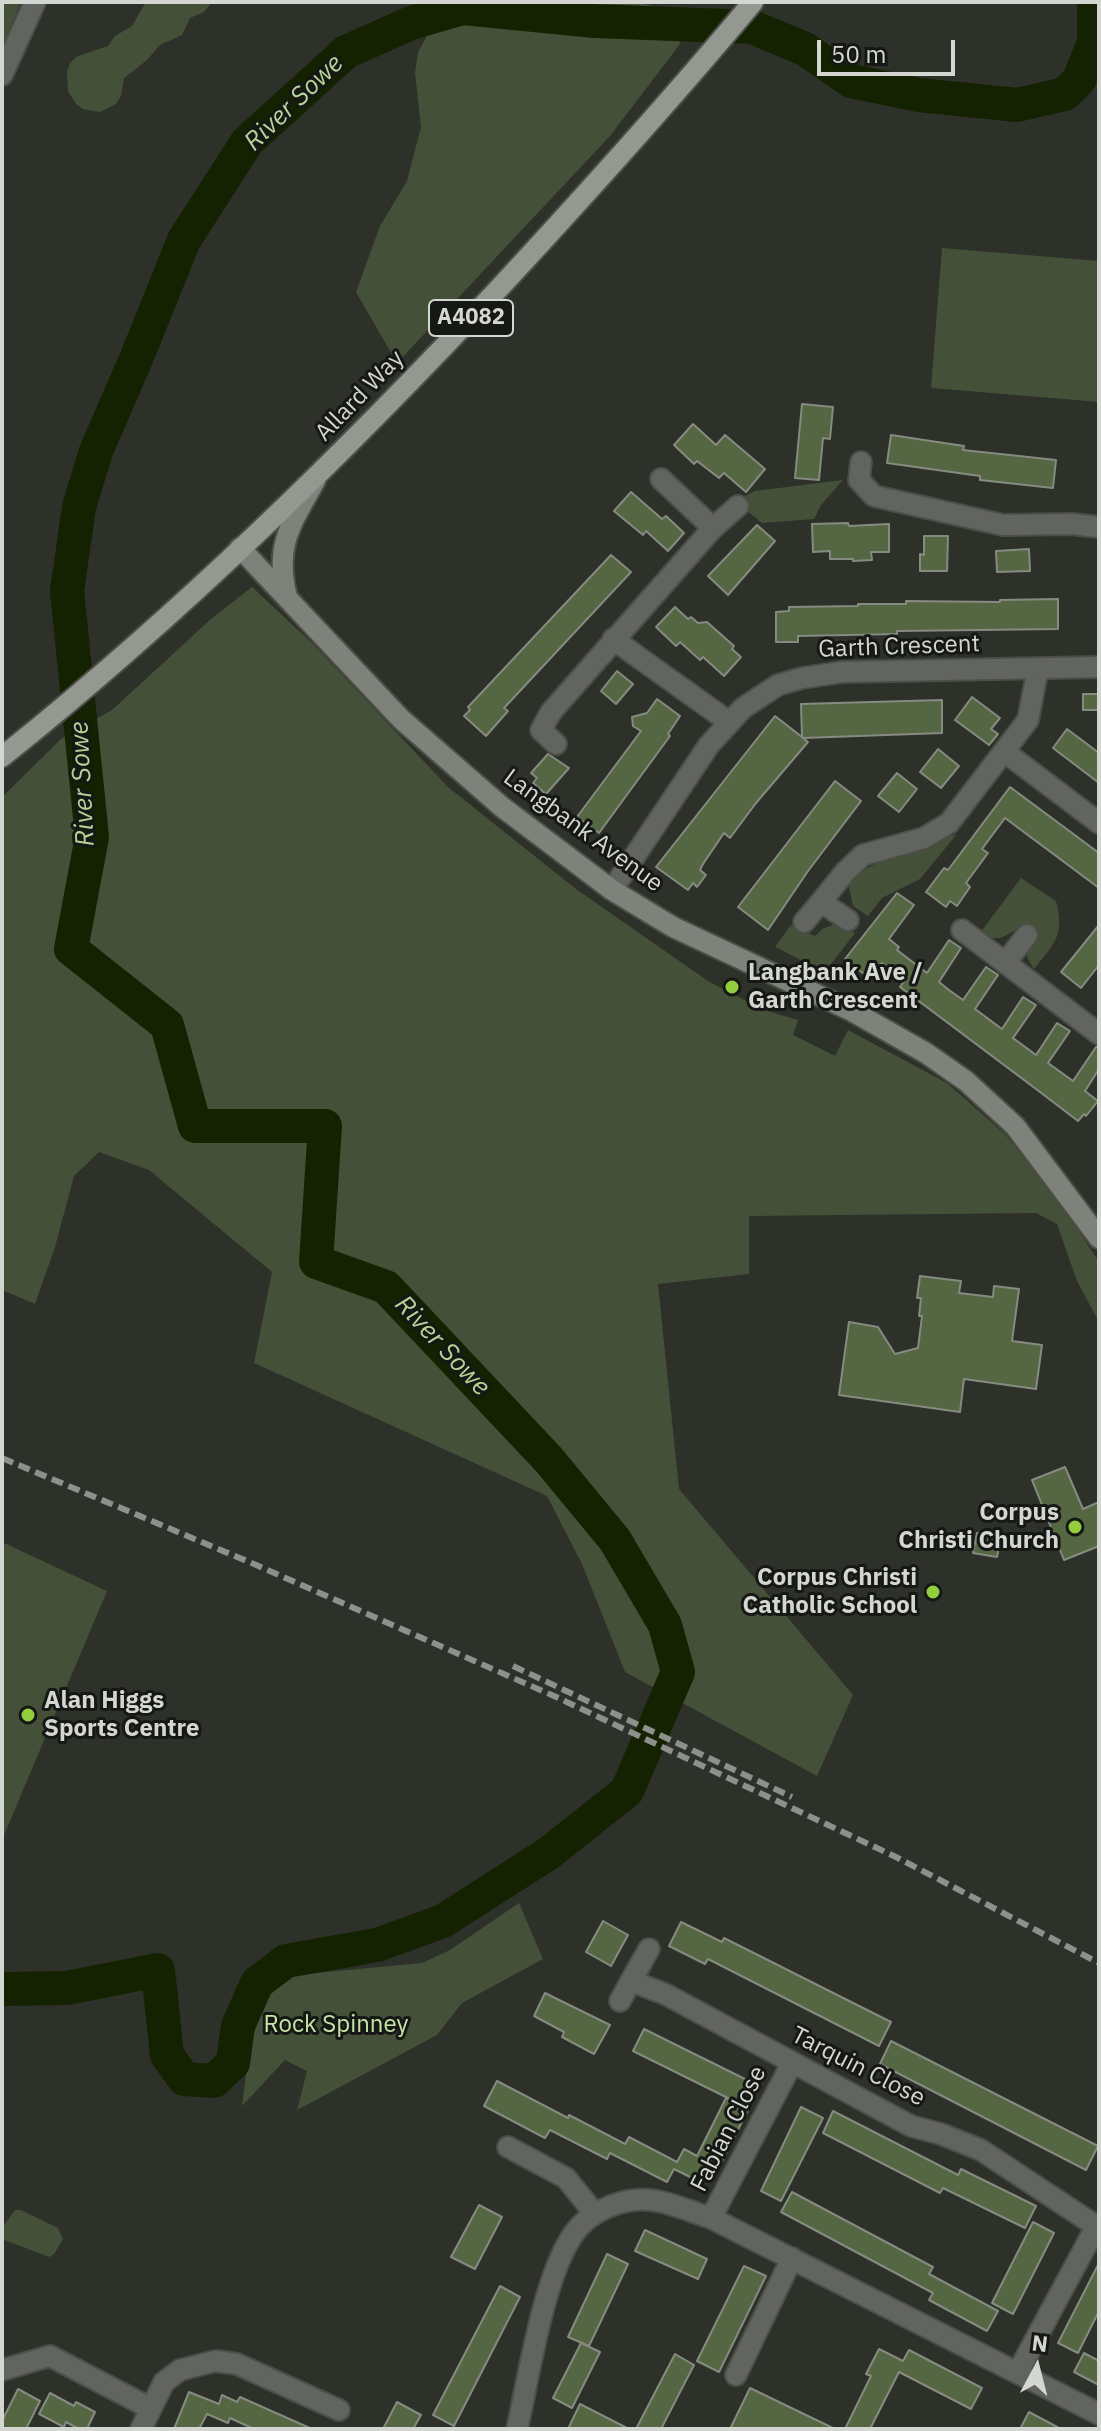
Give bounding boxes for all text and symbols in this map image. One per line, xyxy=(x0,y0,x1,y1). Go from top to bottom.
scale bar xyxy=(821,24,959,74)
text: 50 m xyxy=(831,38,886,70)
water label: River Sowe xyxy=(238,48,350,158)
road number: A4082 xyxy=(429,300,513,336)
street label: Allard Way xyxy=(310,345,410,447)
street label: Garth Crescent xyxy=(818,630,980,664)
water label: River Sowe xyxy=(64,721,102,847)
street label: Langbank Avenue xyxy=(498,764,668,898)
place label: Langbank Ave / Garth Crescent xyxy=(748,959,923,1015)
marker: Langbank Ave / Garth Crescent xyxy=(723,978,741,996)
water label: River Sowe xyxy=(388,1290,496,1402)
place label: Corpus Christi Church xyxy=(898,1499,1059,1555)
marker: Corpus Christi Church xyxy=(1066,1518,1084,1536)
place label: Corpus Christi Catholic School xyxy=(743,1564,917,1620)
marker: Corpus Christi Catholic School xyxy=(924,1583,942,1601)
place label: Alan Higgs Sports Centre xyxy=(44,1687,200,1743)
marker: Alan Higgs Sports Centre xyxy=(19,1706,37,1724)
park label: Rock Spinney xyxy=(264,2011,408,2039)
street label: Tarquin Close xyxy=(786,2021,930,2113)
street label: Fabian Close xyxy=(685,2061,773,2197)
north arrow xyxy=(997,2327,1077,2407)
text: N xyxy=(1030,2327,1050,2358)

